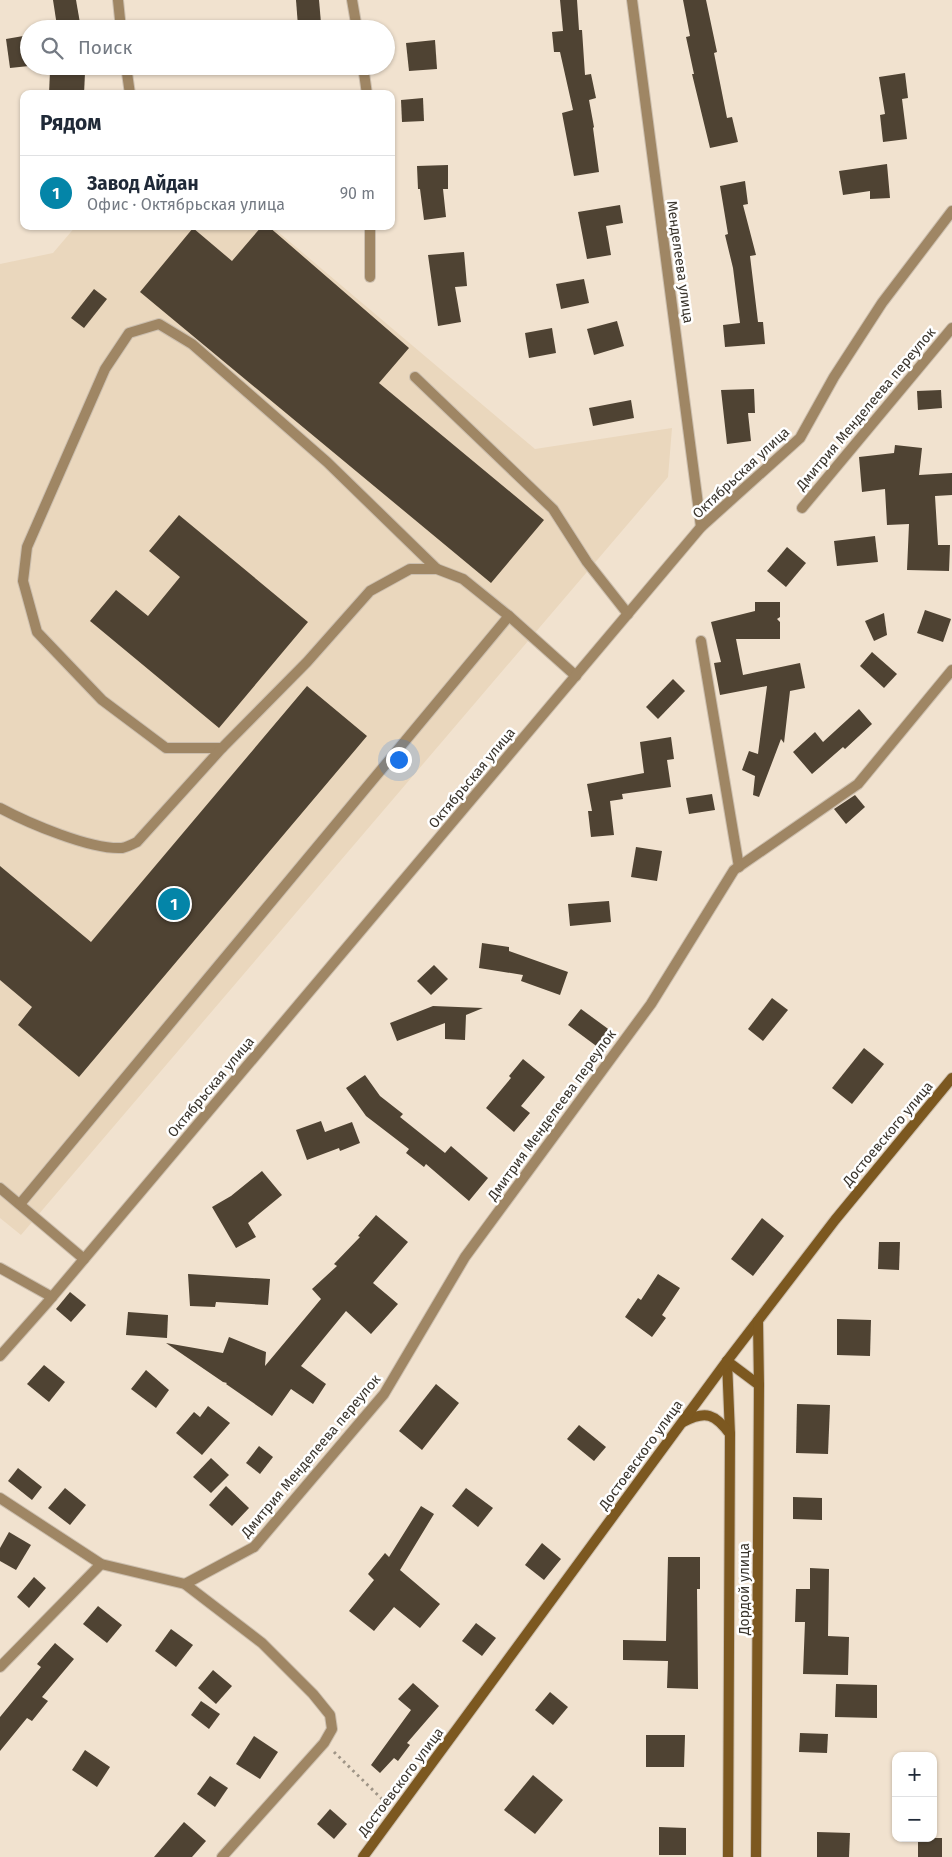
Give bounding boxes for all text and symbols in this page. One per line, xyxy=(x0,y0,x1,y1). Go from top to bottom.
search box xyxy=(20,20,395,75)
icon: search xyxy=(38,34,66,62)
text: Поиск xyxy=(78,36,132,59)
text: Рядом xyxy=(40,110,101,136)
text: Завод Айдан xyxy=(87,172,199,195)
text: 1 xyxy=(52,184,60,203)
text: 90 m xyxy=(340,184,375,203)
text: Офис · Октябрьская улица xyxy=(87,195,285,214)
street label: Менделеева улица xyxy=(663,200,697,324)
street label: Дмитрия Менделеева переулок xyxy=(792,324,940,495)
street label: Октябрьская улица xyxy=(689,424,793,522)
street label: Октябрьская улица xyxy=(425,724,519,832)
your location xyxy=(386,747,412,773)
pin: 1 xyxy=(158,885,190,923)
street label: Дмитрия Менделеева переулок xyxy=(484,1026,620,1205)
street label: Октябрьская улица xyxy=(164,1033,258,1141)
street label: Достоевского улица xyxy=(839,1078,937,1191)
street label: Дмитрия Менделеева переулок xyxy=(237,1371,385,1542)
street label: Достоевского улица xyxy=(595,1397,687,1514)
street label: Дордой улица xyxy=(736,1543,753,1636)
street label: Достоевского улица xyxy=(354,1724,447,1840)
map controls xyxy=(892,1752,937,1842)
button: + xyxy=(892,1752,937,1797)
button: − xyxy=(892,1797,937,1842)

